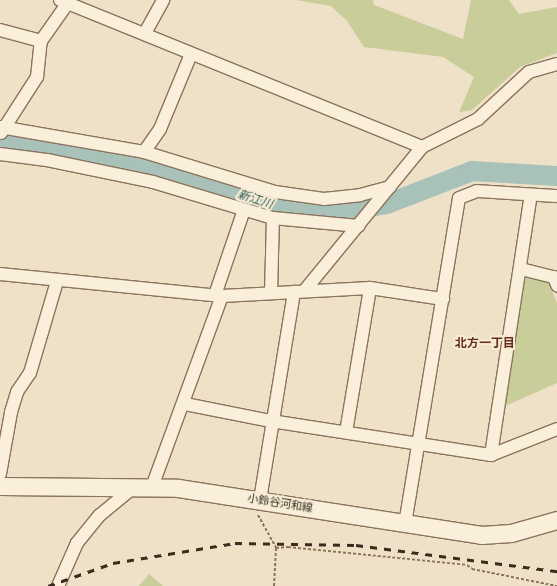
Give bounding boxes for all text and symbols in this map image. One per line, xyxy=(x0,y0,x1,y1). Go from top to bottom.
water label: 新江川 xyxy=(236,188,274,212)
district label: 北方一丁目 xyxy=(455,337,515,351)
street label: 小鈴谷河和線 xyxy=(246,492,314,516)

